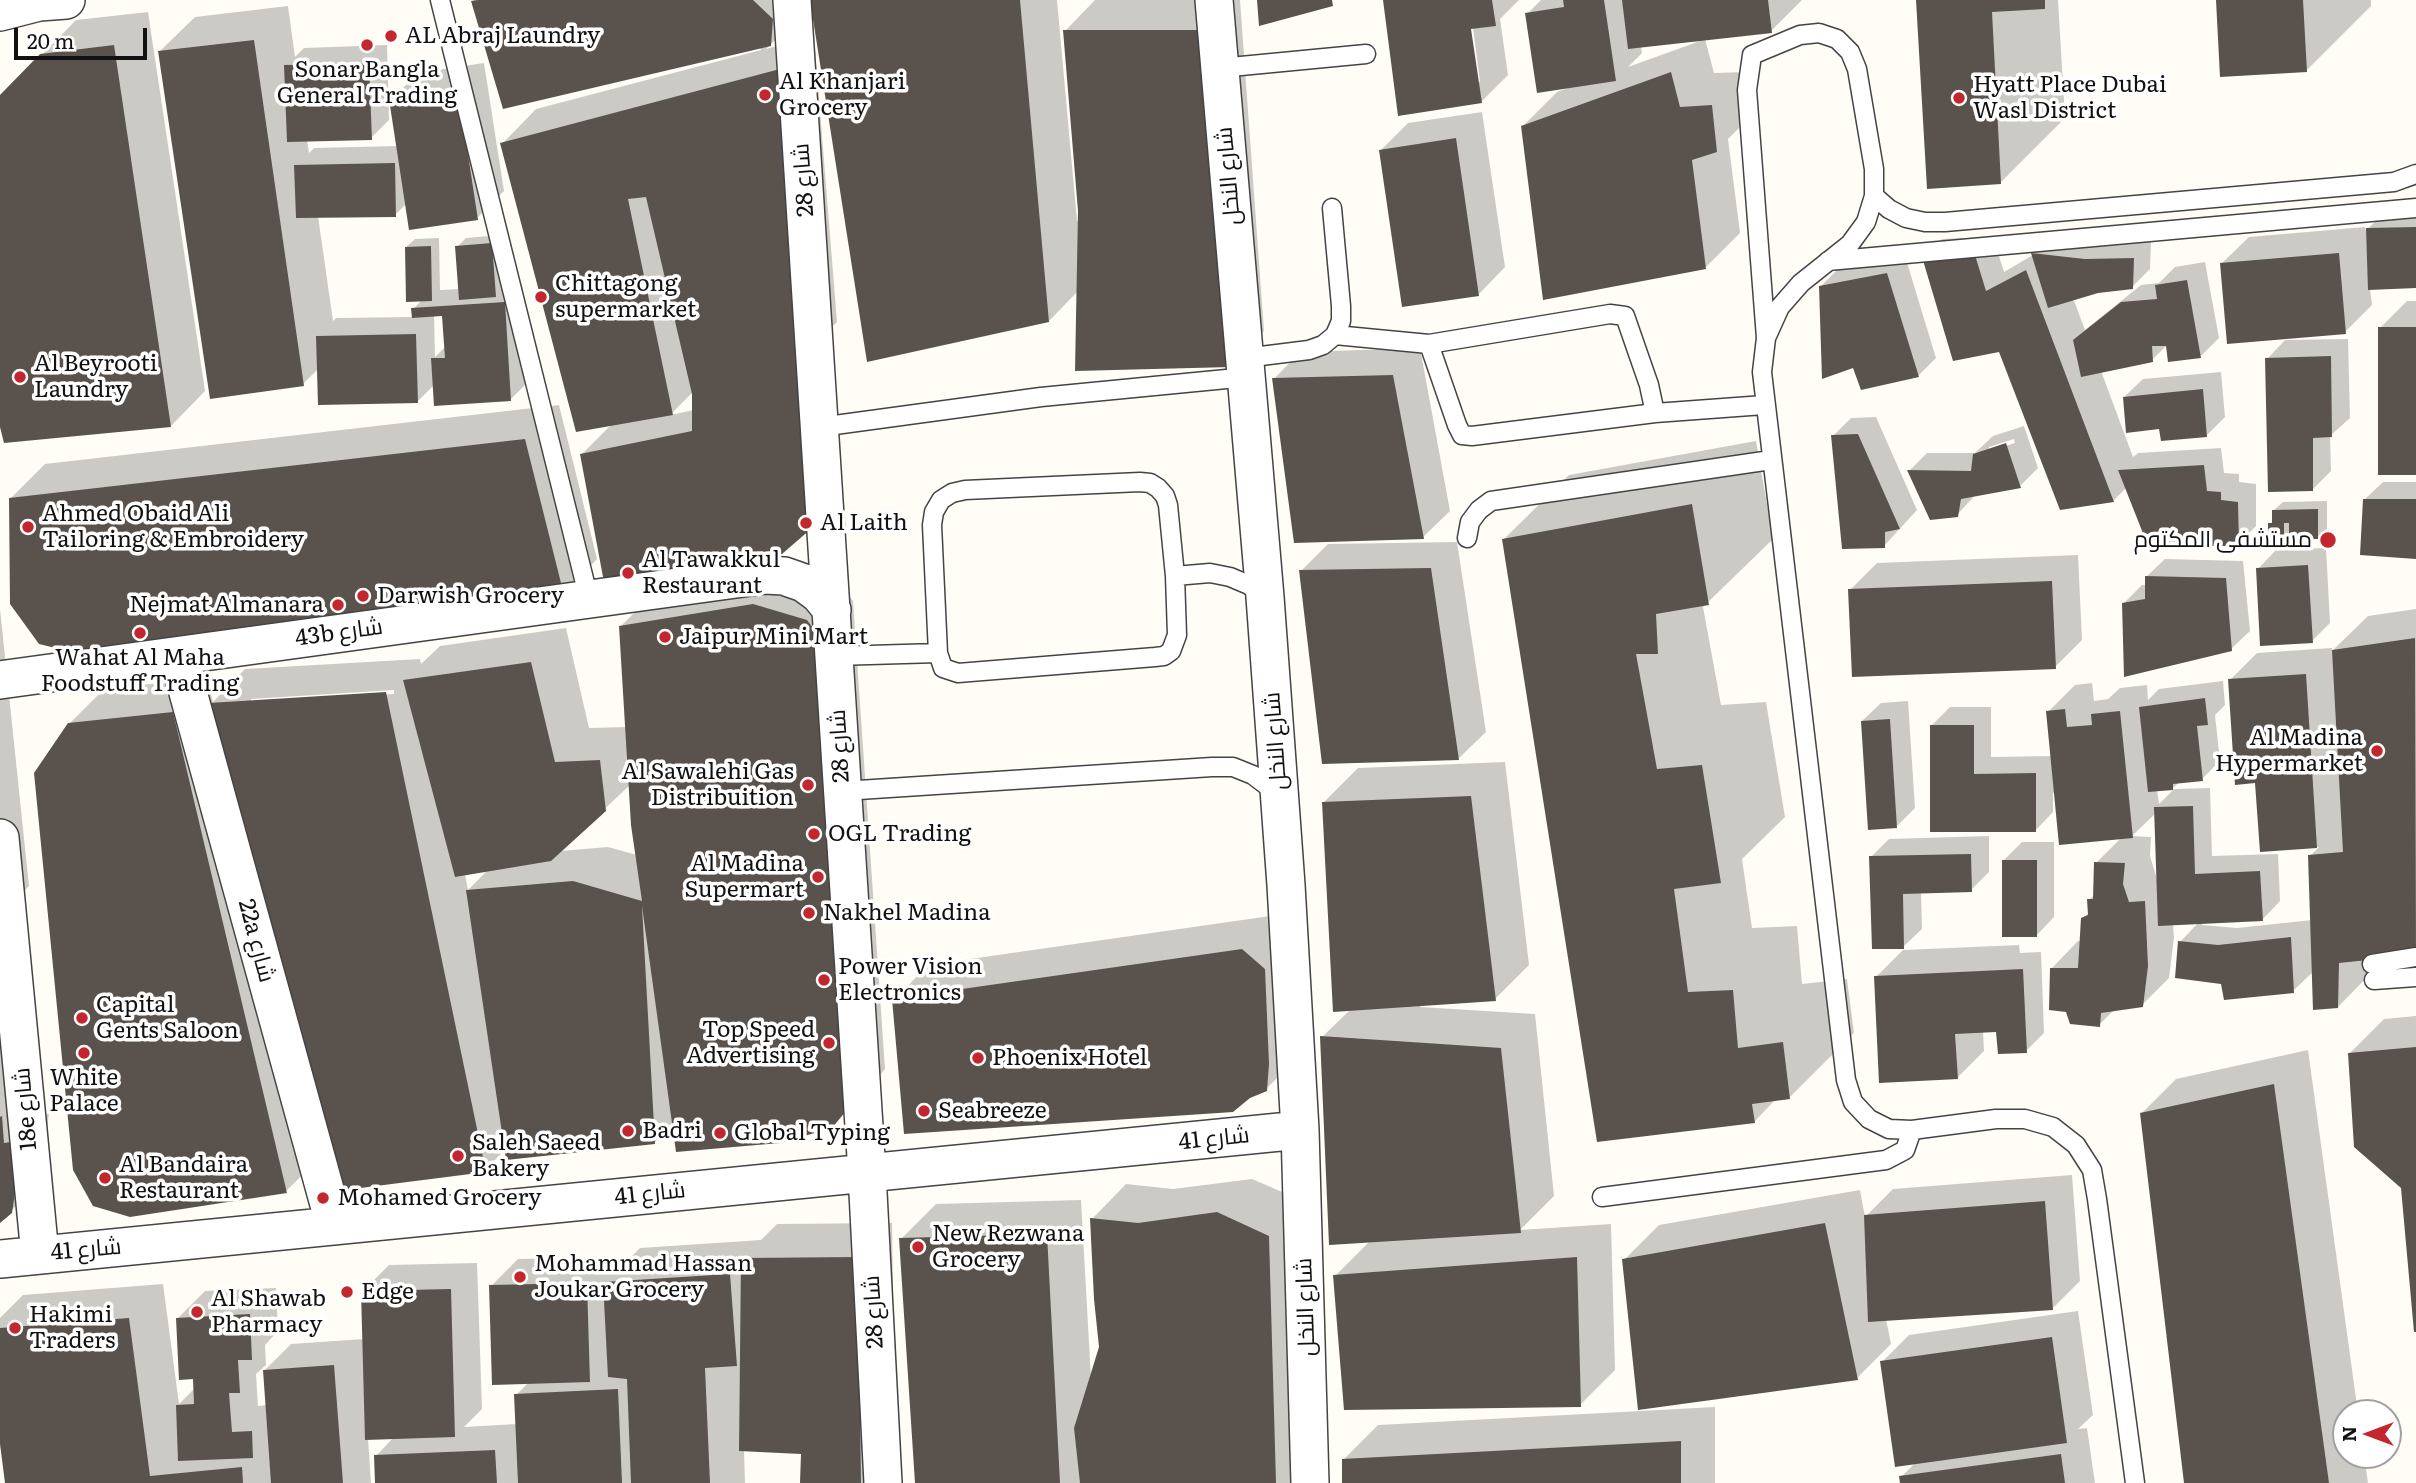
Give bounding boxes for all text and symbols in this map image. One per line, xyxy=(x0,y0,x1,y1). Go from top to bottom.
scale bar xyxy=(18,14,150,58)
place label: AL Abraj Laundry xyxy=(405,22,600,50)
text: 20 m xyxy=(27,24,74,55)
marker: AL Abraj Laundry xyxy=(383,28,399,44)
marker: Sonar Bangla General Trading xyxy=(359,37,375,53)
place label: Sonar Bangla General Trading xyxy=(277,56,457,110)
place label: Al Khanjari Grocery xyxy=(779,68,905,122)
place label: Hyatt Place Dubai Wasl District xyxy=(1973,71,2167,125)
marker: Al Khanjari Grocery xyxy=(757,87,773,103)
marker: Hyatt Place Dubai Wasl District xyxy=(1951,90,1967,106)
street label: شارع النخل xyxy=(1211,126,1247,226)
street label: شارع 28 xyxy=(788,142,820,218)
place label: Chittagong supermarket xyxy=(555,270,696,324)
marker: Chittagong supermarket xyxy=(533,289,549,305)
place label: Al Beyrooti Laundry xyxy=(34,350,157,404)
marker: Al Beyrooti Laundry xyxy=(12,369,28,385)
place label: Ahmed Obaid Ali Tailoring & Embroidery xyxy=(42,500,304,554)
place label: Al Laith xyxy=(820,509,908,537)
marker: Al Laith xyxy=(798,515,814,531)
marker: Ahmed Obaid Ali Tailoring & Embroidery xyxy=(20,519,36,535)
place label: مستشفى المكتوم xyxy=(2134,526,2312,554)
marker: مستشفى المكتوم xyxy=(2318,530,2338,550)
place label: Al Tawakkul Restaurant xyxy=(642,546,780,600)
marker: Al Tawakkul Restaurant xyxy=(620,565,636,581)
place label: Darwish Grocery xyxy=(377,582,564,610)
marker: Darwish Grocery xyxy=(355,588,371,604)
place label: Nejmat Almanara xyxy=(129,591,324,619)
marker: Nejmat Almanara xyxy=(330,597,346,613)
street label: 43b شارع xyxy=(293,613,385,653)
place label: Jaipur Mini Mart xyxy=(679,623,868,651)
marker: Wahat Al Maha Foodstuff Trading xyxy=(132,625,148,641)
marker: Jaipur Mini Mart xyxy=(657,629,673,645)
place label: Wahat Al Maha Foodstuff Trading xyxy=(41,644,239,698)
street label: شارع النخل xyxy=(1259,691,1293,791)
street label: شارع 28 xyxy=(824,709,856,783)
place label: Al Madina Hypermarket xyxy=(2215,724,2363,778)
marker: Al Madina Hypermarket xyxy=(2369,743,2385,759)
place label: Al Sawalehi Gas Distribuition xyxy=(621,758,794,812)
marker: Al Sawalehi Gas Distribuition xyxy=(800,777,816,793)
place label: OGL Trading xyxy=(828,820,971,848)
marker: OGL Trading xyxy=(806,826,822,842)
place label: Al Madina Supermart xyxy=(684,850,804,904)
marker: Al Madina Supermart xyxy=(810,869,826,885)
street label: 22a شارع xyxy=(232,896,280,986)
place label: Nakhel Madina xyxy=(823,899,991,927)
marker: Nakhel Madina xyxy=(801,905,817,921)
place label: Power Vision Electronics xyxy=(838,953,983,1007)
marker: Power Vision Electronics xyxy=(816,972,832,988)
place label: Capital Gents Saloon xyxy=(96,991,239,1045)
marker: Capital Gents Saloon xyxy=(74,1010,90,1026)
place label: Top Speed Advertising xyxy=(686,1016,815,1070)
marker: Top Speed Advertising xyxy=(821,1035,837,1051)
place label: Phoenix Hotel xyxy=(992,1044,1147,1072)
marker: White Palace xyxy=(76,1045,92,1061)
marker: Phoenix Hotel xyxy=(970,1050,986,1066)
place label: White Palace xyxy=(49,1064,119,1118)
street label: 18e شارع xyxy=(9,1066,43,1152)
place label: Seabreeze xyxy=(938,1097,1047,1125)
marker: Seabreeze xyxy=(916,1103,932,1119)
place label: Badri xyxy=(642,1117,702,1145)
place label: Global Typing xyxy=(734,1119,890,1147)
street label: شارع 41 xyxy=(1177,1122,1251,1156)
marker: Badri xyxy=(620,1123,636,1139)
marker: Global Typing xyxy=(712,1125,728,1141)
place label: Saleh Saeed Bakery xyxy=(472,1129,601,1183)
marker: Saleh Saeed Bakery xyxy=(450,1148,466,1164)
place label: Al Bandaira Restaurant xyxy=(119,1151,248,1205)
marker: Al Bandaira Restaurant xyxy=(97,1170,113,1186)
street label: شارع 41 xyxy=(613,1177,687,1211)
place label: Mohamed Grocery xyxy=(337,1184,542,1212)
marker: Mohamed Grocery xyxy=(315,1190,331,1206)
place label: New Rezwana Grocery xyxy=(932,1220,1084,1274)
street label: شارع 41 xyxy=(49,1233,123,1267)
marker: New Rezwana Grocery xyxy=(910,1239,926,1255)
place label: Mohammad Hassan Joukar Grocery xyxy=(534,1250,752,1304)
street label: شارع النخل xyxy=(1290,1257,1322,1357)
marker: Mohammad Hassan Joukar Grocery xyxy=(512,1269,528,1285)
street label: شارع 28 xyxy=(858,1275,890,1349)
place label: Edge xyxy=(361,1278,414,1306)
marker: Edge xyxy=(339,1284,355,1300)
place label: Al Shawab Pharmacy xyxy=(211,1285,326,1339)
place label: Hakimi Traders xyxy=(29,1301,115,1355)
marker: Al Shawab Pharmacy xyxy=(189,1304,205,1320)
marker: Hakimi Traders xyxy=(7,1320,23,1336)
north arrow xyxy=(2332,1399,2402,1469)
text: N xyxy=(2334,1426,2362,1442)

